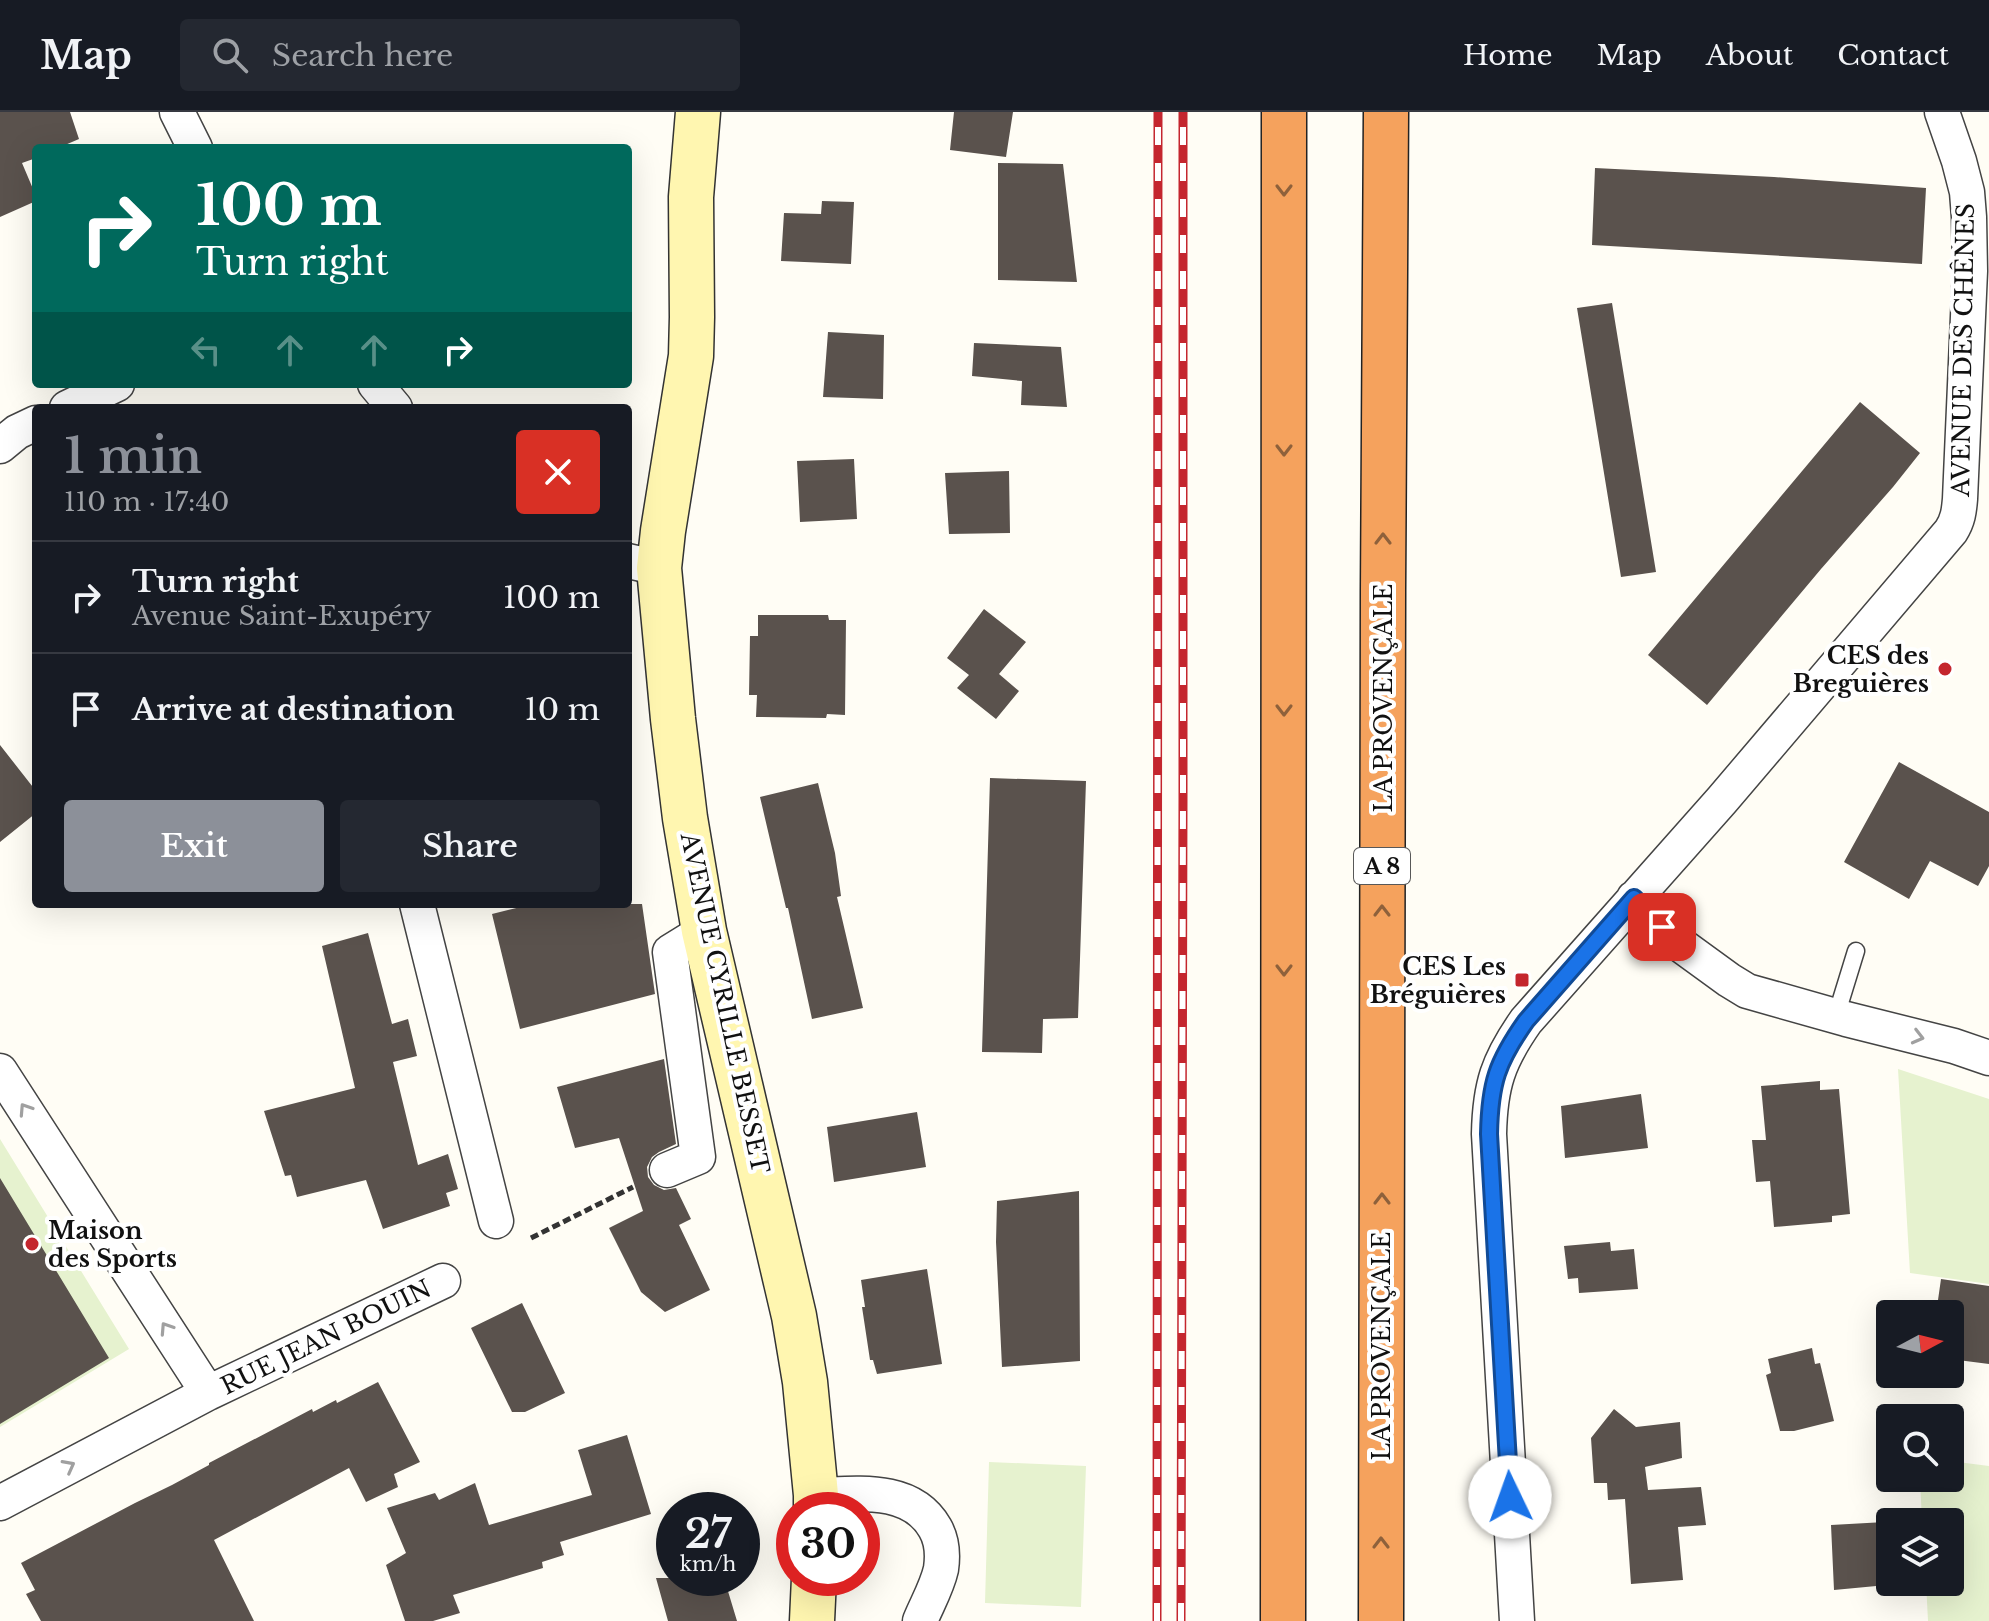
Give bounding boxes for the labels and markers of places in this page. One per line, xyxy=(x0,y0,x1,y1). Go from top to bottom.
place label: CES des Breguières xyxy=(1793,641,1929,698)
marker: CES des Breguières xyxy=(1936,660,1954,678)
pin xyxy=(1628,893,1696,961)
place label: CES Les Bréguières xyxy=(1370,952,1506,1009)
marker: CES Les Bréguières xyxy=(1513,971,1531,989)
place label: Maison des Sports xyxy=(48,1216,177,1273)
marker: Maison des Sports xyxy=(23,1235,41,1253)

